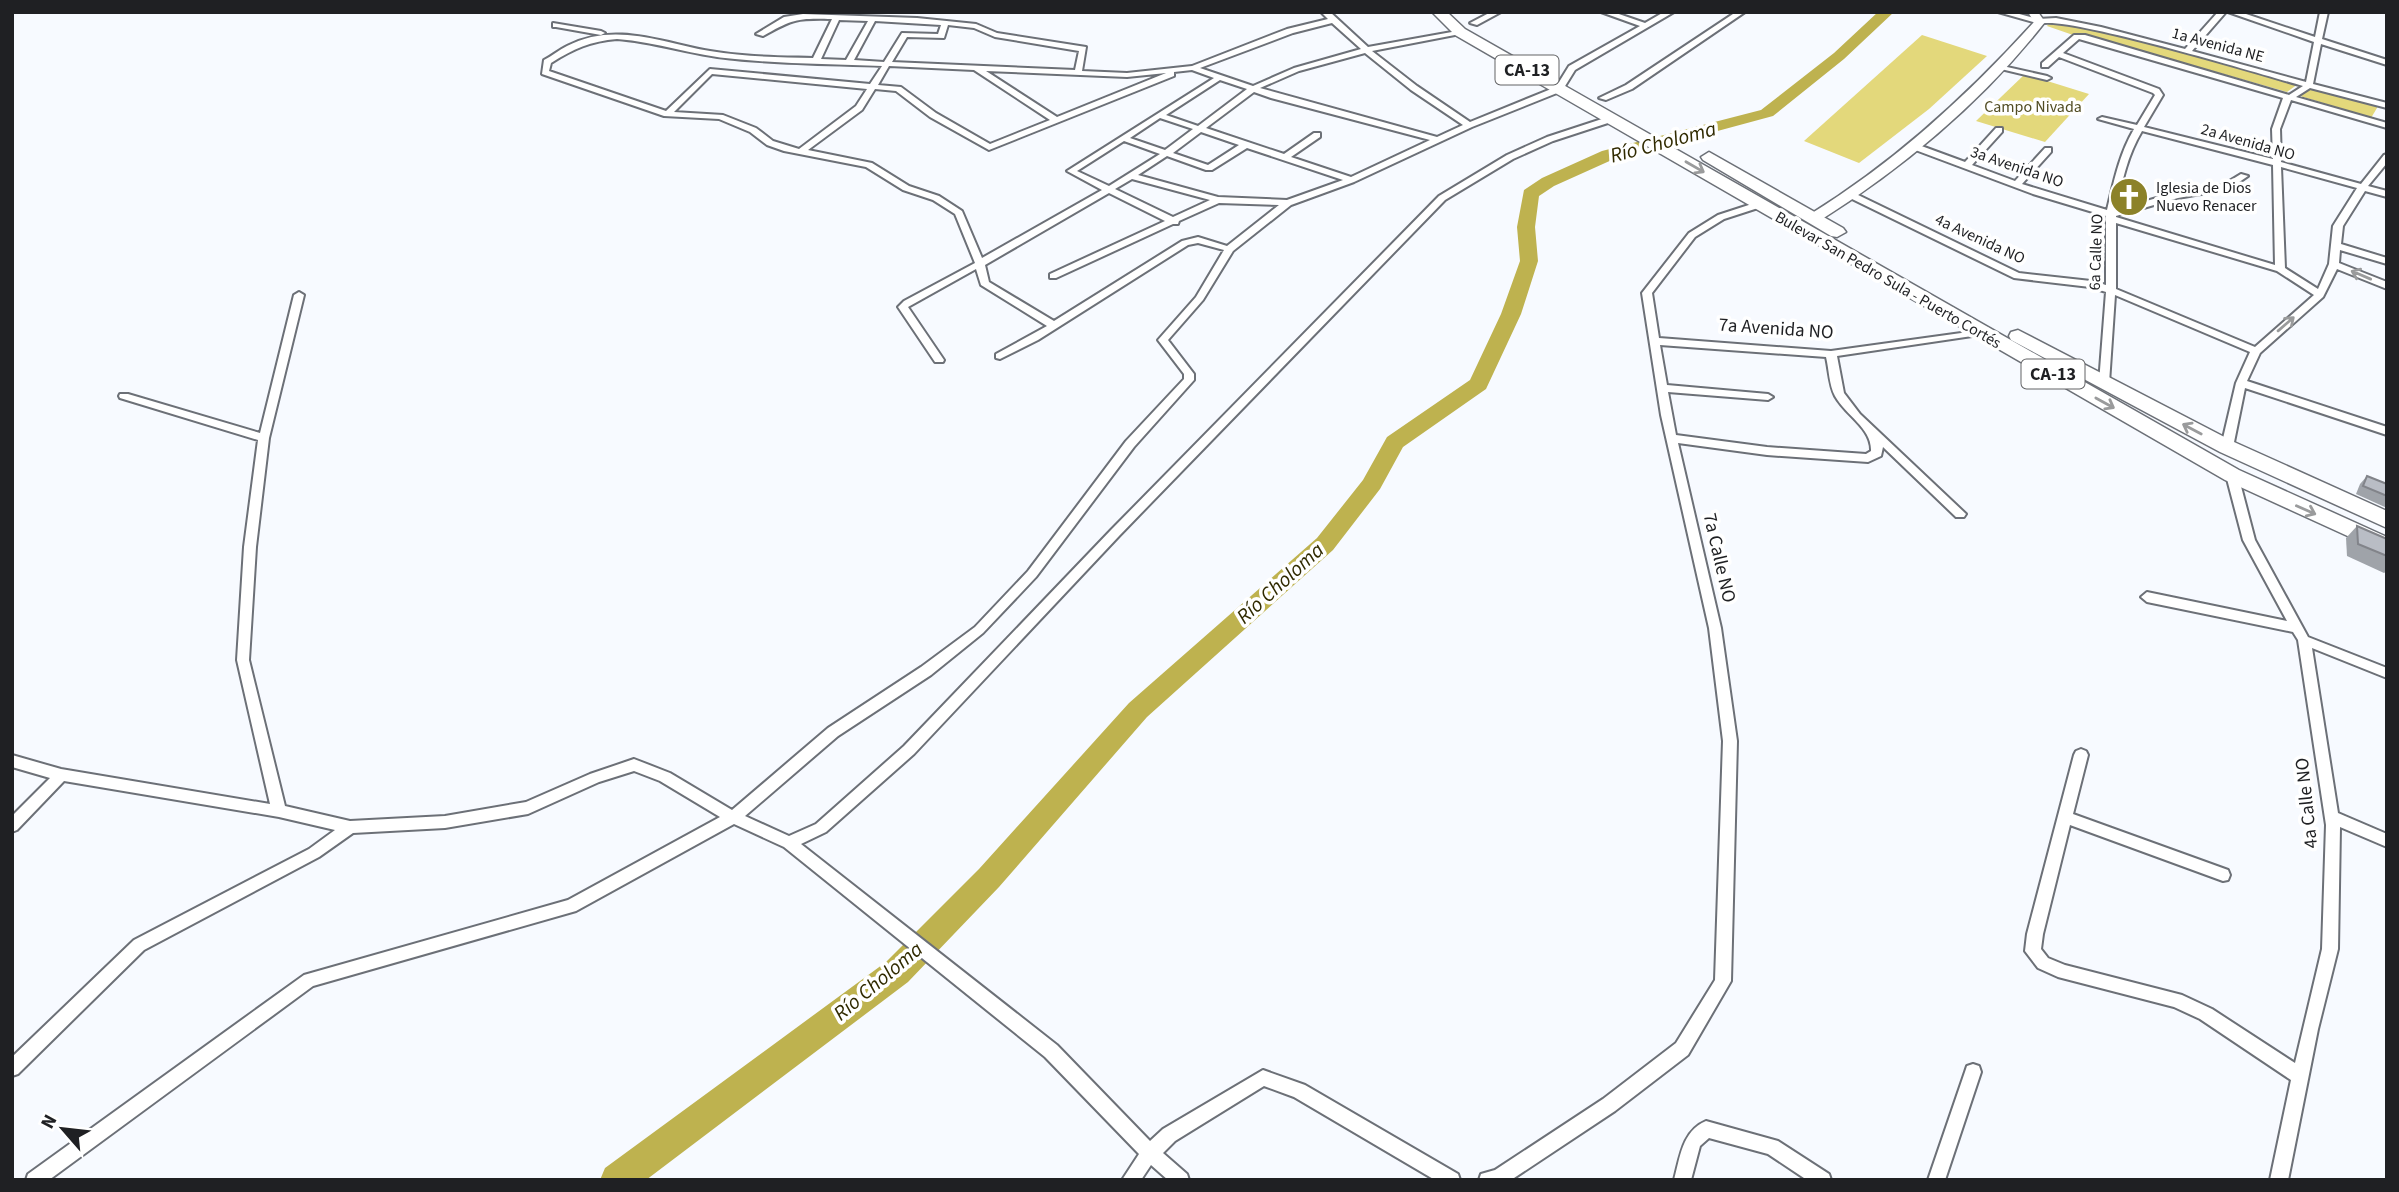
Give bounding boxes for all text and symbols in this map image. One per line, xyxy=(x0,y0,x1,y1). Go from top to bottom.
street label: 1a Avenida NE xyxy=(2169,22,2267,68)
road number: CA-13 xyxy=(1496,56,1558,84)
park label: Campo Nivada xyxy=(1984,96,2082,118)
water label: Río Choloma xyxy=(1606,113,1720,171)
street label: 2a Avenida NO xyxy=(2198,118,2298,166)
street label: 3a Avenida NO xyxy=(1968,141,2066,193)
one-way arrow xyxy=(1684,160,1704,174)
church icon: Iglesia de Dios Nuevo Renacer xyxy=(2108,176,2150,218)
place label: Iglesia de Dios Nuevo Renacer xyxy=(2156,177,2257,217)
street label: Bulevar San Pedro Sula - Puerto Cortés xyxy=(1771,206,2005,354)
street label: 4a Avenida NO xyxy=(1931,209,2029,269)
street label: 6a Calle NO xyxy=(2084,213,2108,291)
one-way arrow xyxy=(2350,268,2372,281)
street label: 7a Avenida NO xyxy=(1718,312,1834,346)
one-way arrow xyxy=(2277,316,2295,332)
road number: CA-13 xyxy=(2022,360,2084,388)
one-way arrow xyxy=(2095,396,2115,410)
one-way arrow xyxy=(2182,422,2203,435)
one-way arrow xyxy=(2295,504,2316,517)
street label: 7a Calle NO xyxy=(1696,511,1742,605)
water label: Río Choloma xyxy=(1229,535,1331,631)
street label: 4a Calle NO xyxy=(2289,756,2325,850)
water label: Río Choloma xyxy=(827,934,929,1028)
north arrow xyxy=(28,1094,98,1164)
text: N xyxy=(34,1110,64,1134)

